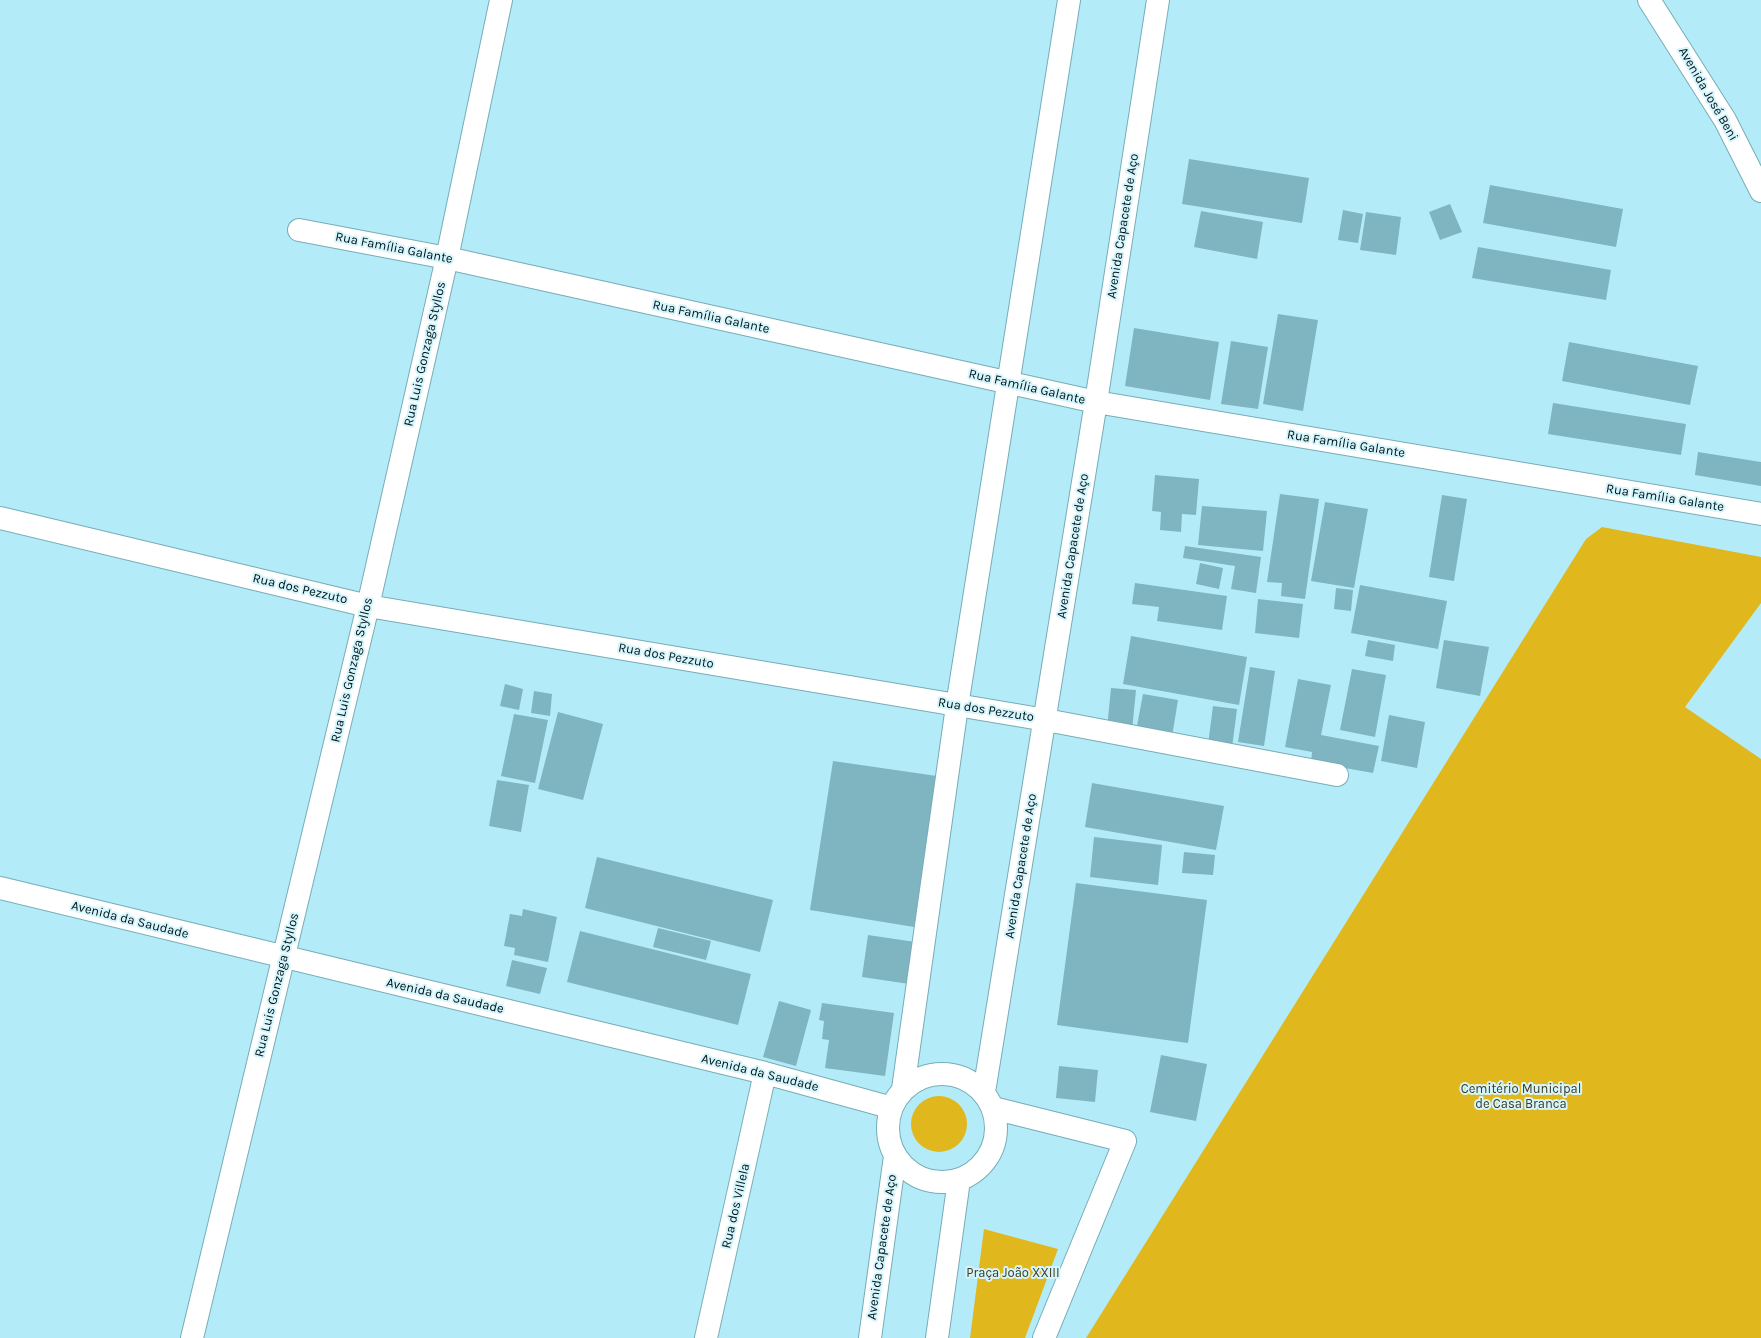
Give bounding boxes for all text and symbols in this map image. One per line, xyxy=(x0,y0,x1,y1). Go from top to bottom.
street label: Avenida José Beni xyxy=(1675,44,1741,144)
street label: Avenida Capacete de Aço xyxy=(1104,152,1142,300)
street label: Rua Família Galante xyxy=(334,229,454,267)
street label: Rua Luis Gonzaga Styllos xyxy=(401,280,449,428)
street label: Rua Família Galante xyxy=(651,297,771,337)
street label: Rua Família Galante xyxy=(967,366,1087,408)
street label: Rua Família Galante xyxy=(1286,427,1406,461)
street label: Avenida Capacete de Aço xyxy=(1054,472,1092,620)
street label: Rua Família Galante xyxy=(1605,481,1725,515)
street label: Rua dos Pezzuto xyxy=(251,571,349,607)
street label: Rua Luis Gonzaga Styllos xyxy=(328,596,376,744)
street label: Rua dos Pezzuto xyxy=(617,640,715,672)
street label: Rua dos Pezzuto xyxy=(937,695,1035,725)
street label: Avenida Capacete de Aço xyxy=(1002,792,1040,940)
street label: Avenida da Saudade xyxy=(70,898,190,942)
street label: Rua Luis Gonzaga Styllos xyxy=(252,911,302,1059)
street label: Avenida da Saudade xyxy=(385,975,505,1017)
street label: Avenida da Saudade xyxy=(700,1051,820,1095)
park label: Cemitério Municipal de Casa Branca xyxy=(1461,1081,1581,1112)
street label: Rua dos Villela xyxy=(719,1162,753,1250)
street label: Avenida Capacete de Aço xyxy=(864,1173,900,1321)
park label: Praça João XXIII xyxy=(966,1265,1060,1281)

